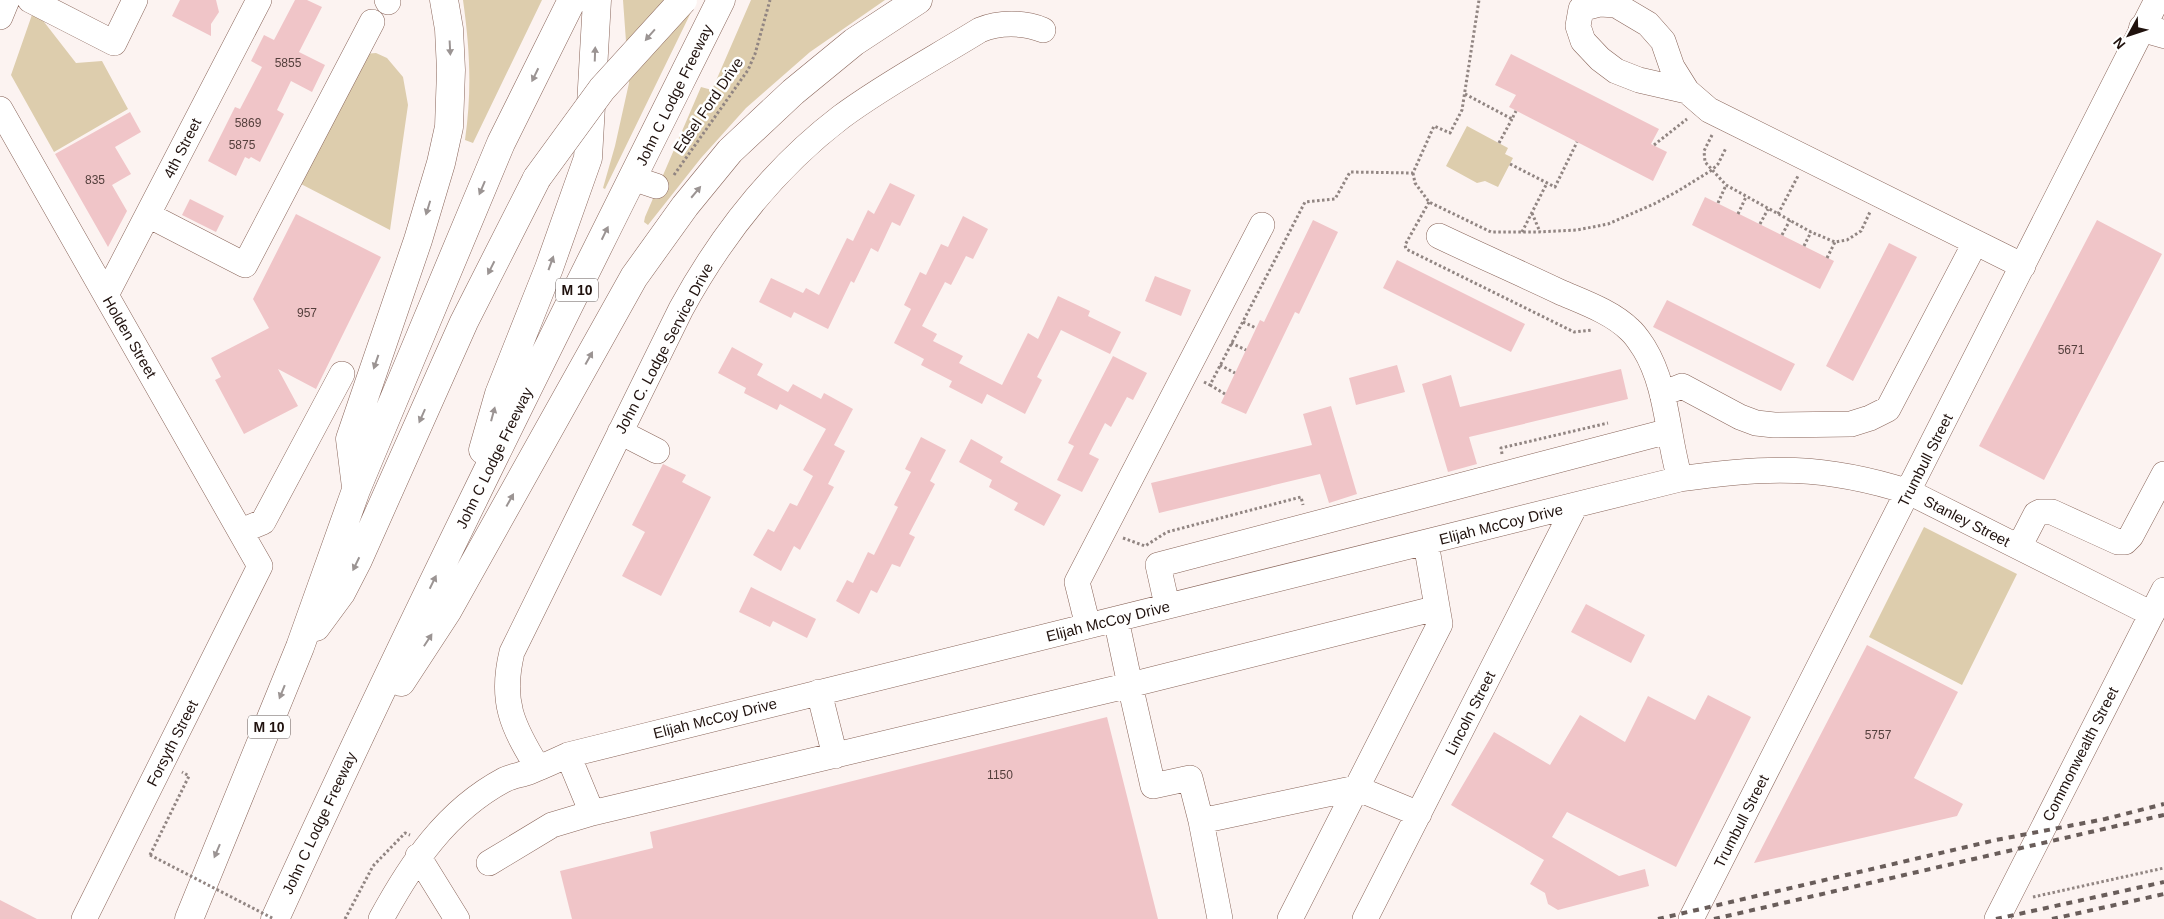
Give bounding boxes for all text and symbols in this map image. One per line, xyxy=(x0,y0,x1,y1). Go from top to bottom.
north arrow xyxy=(2104,10,2154,60)
street label: John C Lodge Freeway xyxy=(632,21,716,168)
one-way arrow xyxy=(644,29,655,42)
text: N xyxy=(2110,34,2128,52)
one-way arrow xyxy=(447,41,455,57)
one-way arrow xyxy=(592,46,600,62)
street label: Edsel Ford Drive xyxy=(670,54,746,156)
house number: 5855 xyxy=(275,56,302,70)
one-way arrow xyxy=(530,68,538,82)
street label: 4th Street xyxy=(160,114,205,181)
house number: 5869 xyxy=(235,116,262,130)
house number: 5875 xyxy=(229,138,256,152)
house number: 835 xyxy=(85,173,105,187)
one-way arrow xyxy=(478,181,486,195)
one-way arrow xyxy=(690,187,702,199)
one-way arrow xyxy=(423,200,431,215)
one-way arrow xyxy=(601,226,609,241)
one-way arrow xyxy=(547,255,555,270)
street label: John C. Lodge Service Drive xyxy=(612,260,716,436)
one-way arrow xyxy=(487,261,495,276)
road number: M 10 xyxy=(556,278,598,302)
street label: Holden Street xyxy=(100,293,161,382)
house number: 957 xyxy=(297,306,317,320)
house number: 5671 xyxy=(2058,343,2085,357)
one-way arrow xyxy=(585,351,593,365)
one-way arrow xyxy=(372,355,380,370)
street label: John C Lodge Freeway xyxy=(452,384,536,531)
one-way arrow xyxy=(489,407,497,422)
one-way arrow xyxy=(418,409,426,423)
street label: Trumbull Street xyxy=(1894,410,1956,509)
street label: Stanley Street xyxy=(1921,492,2014,550)
one-way arrow xyxy=(505,493,514,506)
street label: Elijah McCoy Drive xyxy=(1437,500,1565,548)
one-way arrow xyxy=(352,557,360,571)
one-way arrow xyxy=(428,575,437,590)
street label: Elijah McCoy Drive xyxy=(1044,597,1172,645)
one-way arrow xyxy=(423,633,433,647)
street label: Lincoln Street xyxy=(1442,668,1499,758)
street label: Commonwealth Street xyxy=(2039,683,2122,824)
one-way arrow xyxy=(278,685,286,699)
street label: Elijah McCoy Drive xyxy=(651,694,779,742)
street label: Forsyth Street xyxy=(143,696,201,789)
road number: M 10 xyxy=(248,716,290,739)
house number: 5757 xyxy=(1865,728,1892,742)
street label: John C Lodge Freeway xyxy=(279,749,360,897)
house number: 1150 xyxy=(987,768,1013,782)
street label: Trumbull Street xyxy=(1710,771,1772,870)
one-way arrow xyxy=(213,844,220,859)

